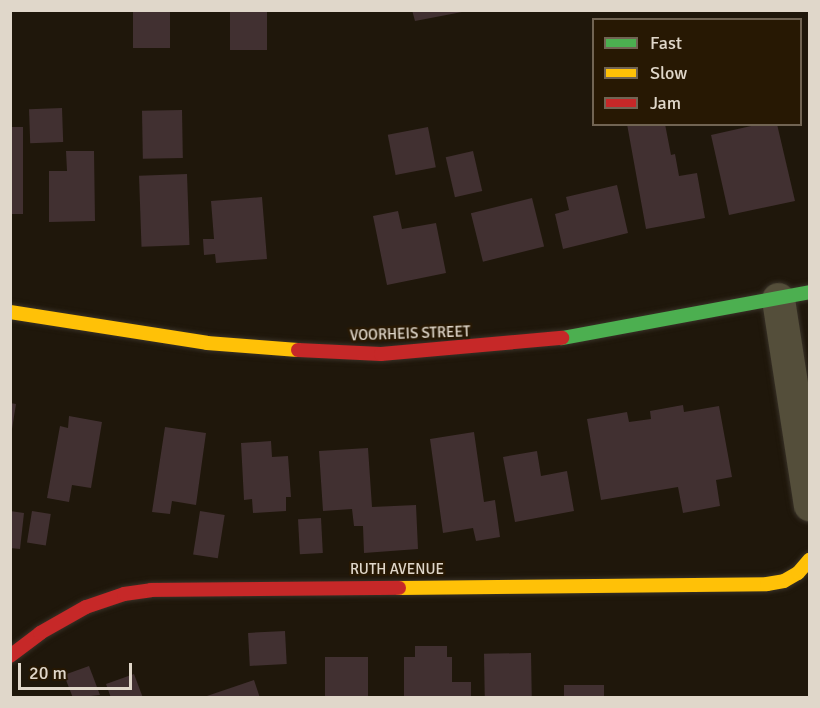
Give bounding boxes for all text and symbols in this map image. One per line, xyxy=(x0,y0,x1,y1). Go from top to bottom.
legend xyxy=(592,18,802,126)
text: Fast xyxy=(650,32,682,54)
text: Slow xyxy=(650,62,687,84)
text: Jam xyxy=(650,92,681,114)
street label: VOORHEIS STREET xyxy=(349,323,471,345)
street label: RUTH AVENUE xyxy=(350,561,444,579)
scale bar xyxy=(21,651,135,689)
text: 20 m xyxy=(29,662,67,684)

